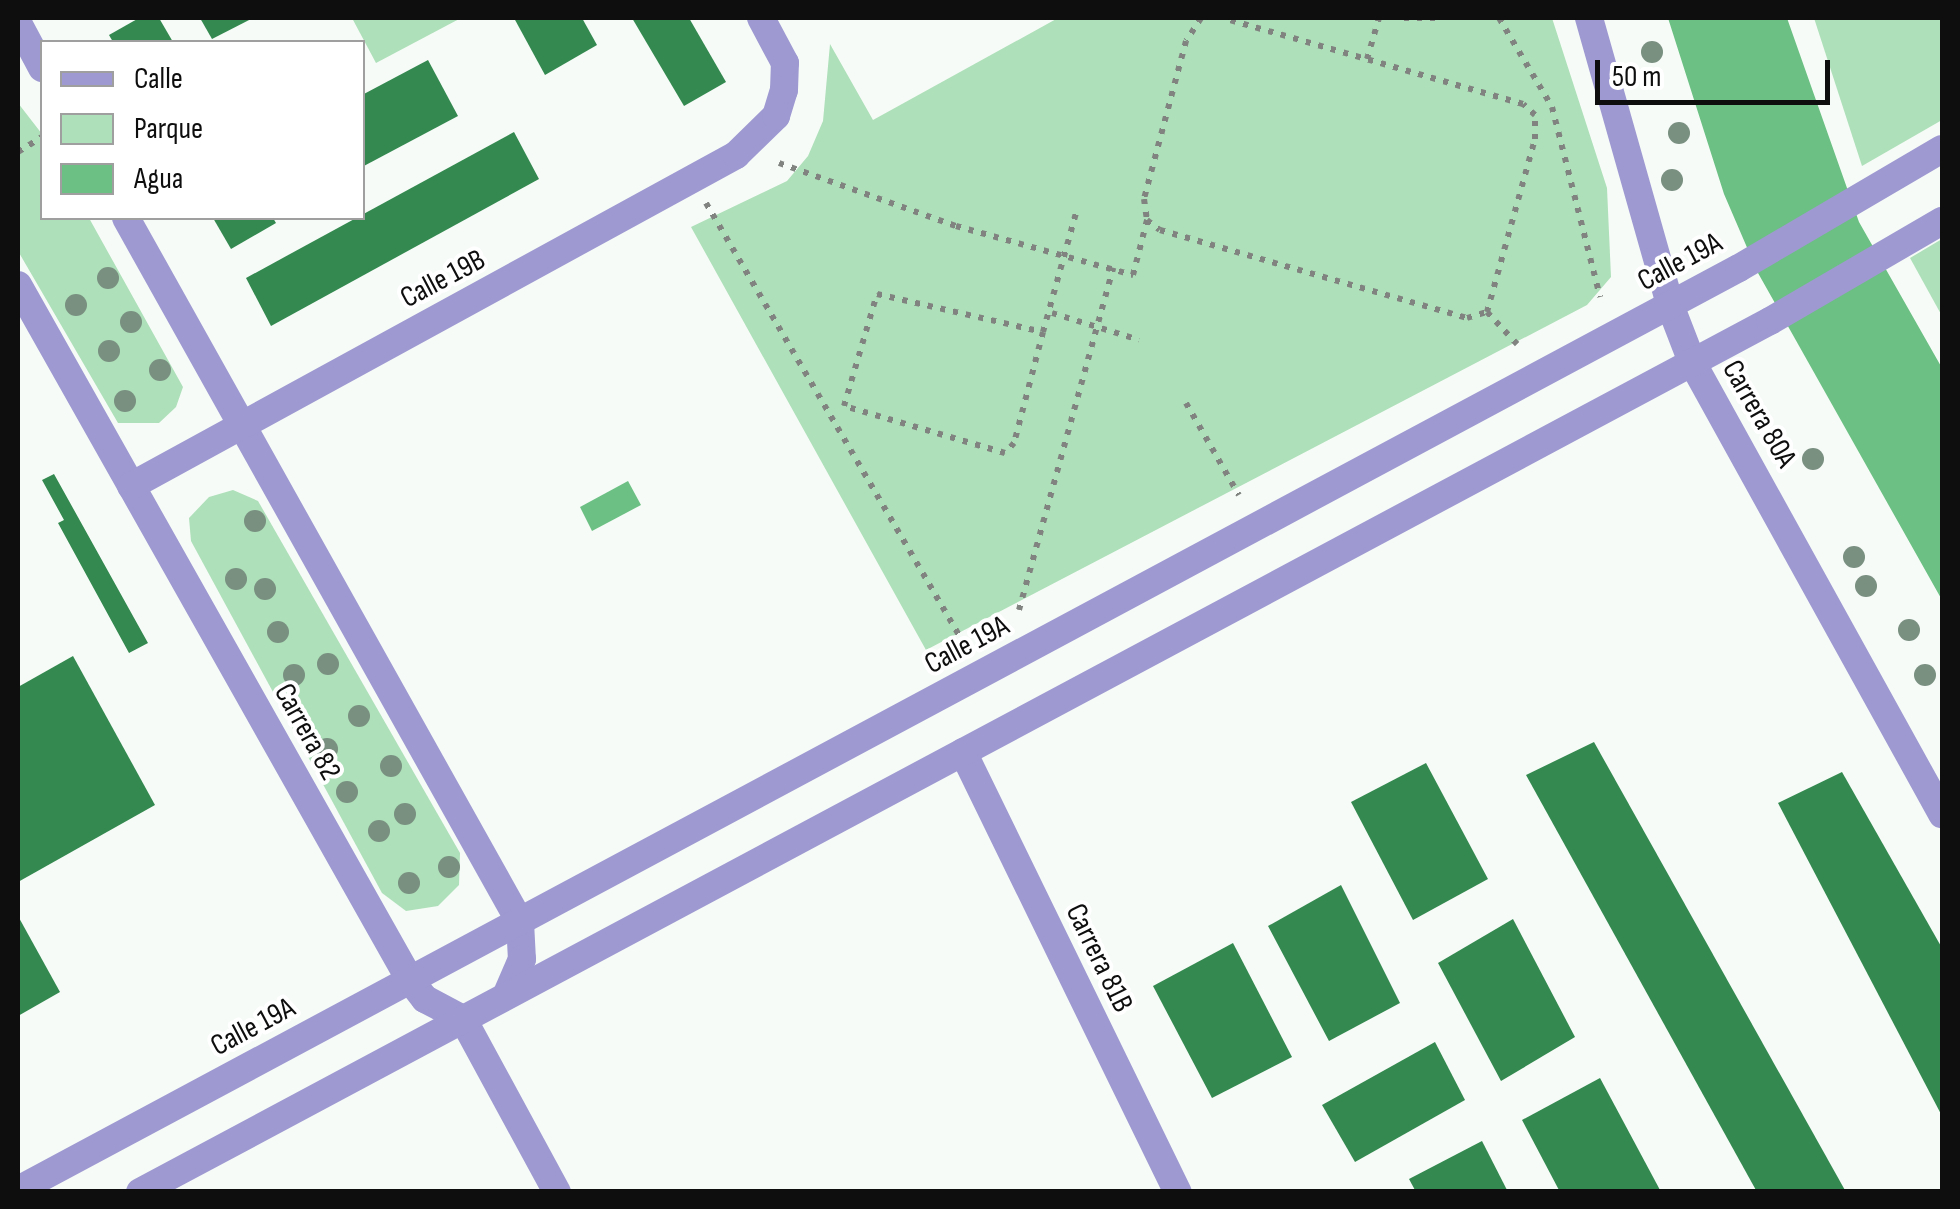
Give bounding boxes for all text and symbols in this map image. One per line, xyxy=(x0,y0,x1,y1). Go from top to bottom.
legend xyxy=(40,40,365,220)
scale bar xyxy=(1600,40,1835,102)
text: 50 m xyxy=(1612,59,1661,95)
text: Calle xyxy=(134,61,183,97)
text: Parque xyxy=(134,111,203,147)
text: Agua xyxy=(134,161,183,197)
street label: Calle 19A xyxy=(1632,225,1728,299)
street label: Calle 19B xyxy=(394,242,492,316)
street label: Carrera 80A xyxy=(1714,354,1804,474)
street label: Calle 19A xyxy=(919,608,1015,682)
street label: Carrera 82 xyxy=(266,677,348,787)
street label: Carrera 81B xyxy=(1057,898,1141,1018)
street label: Calle 19A xyxy=(205,990,301,1064)

